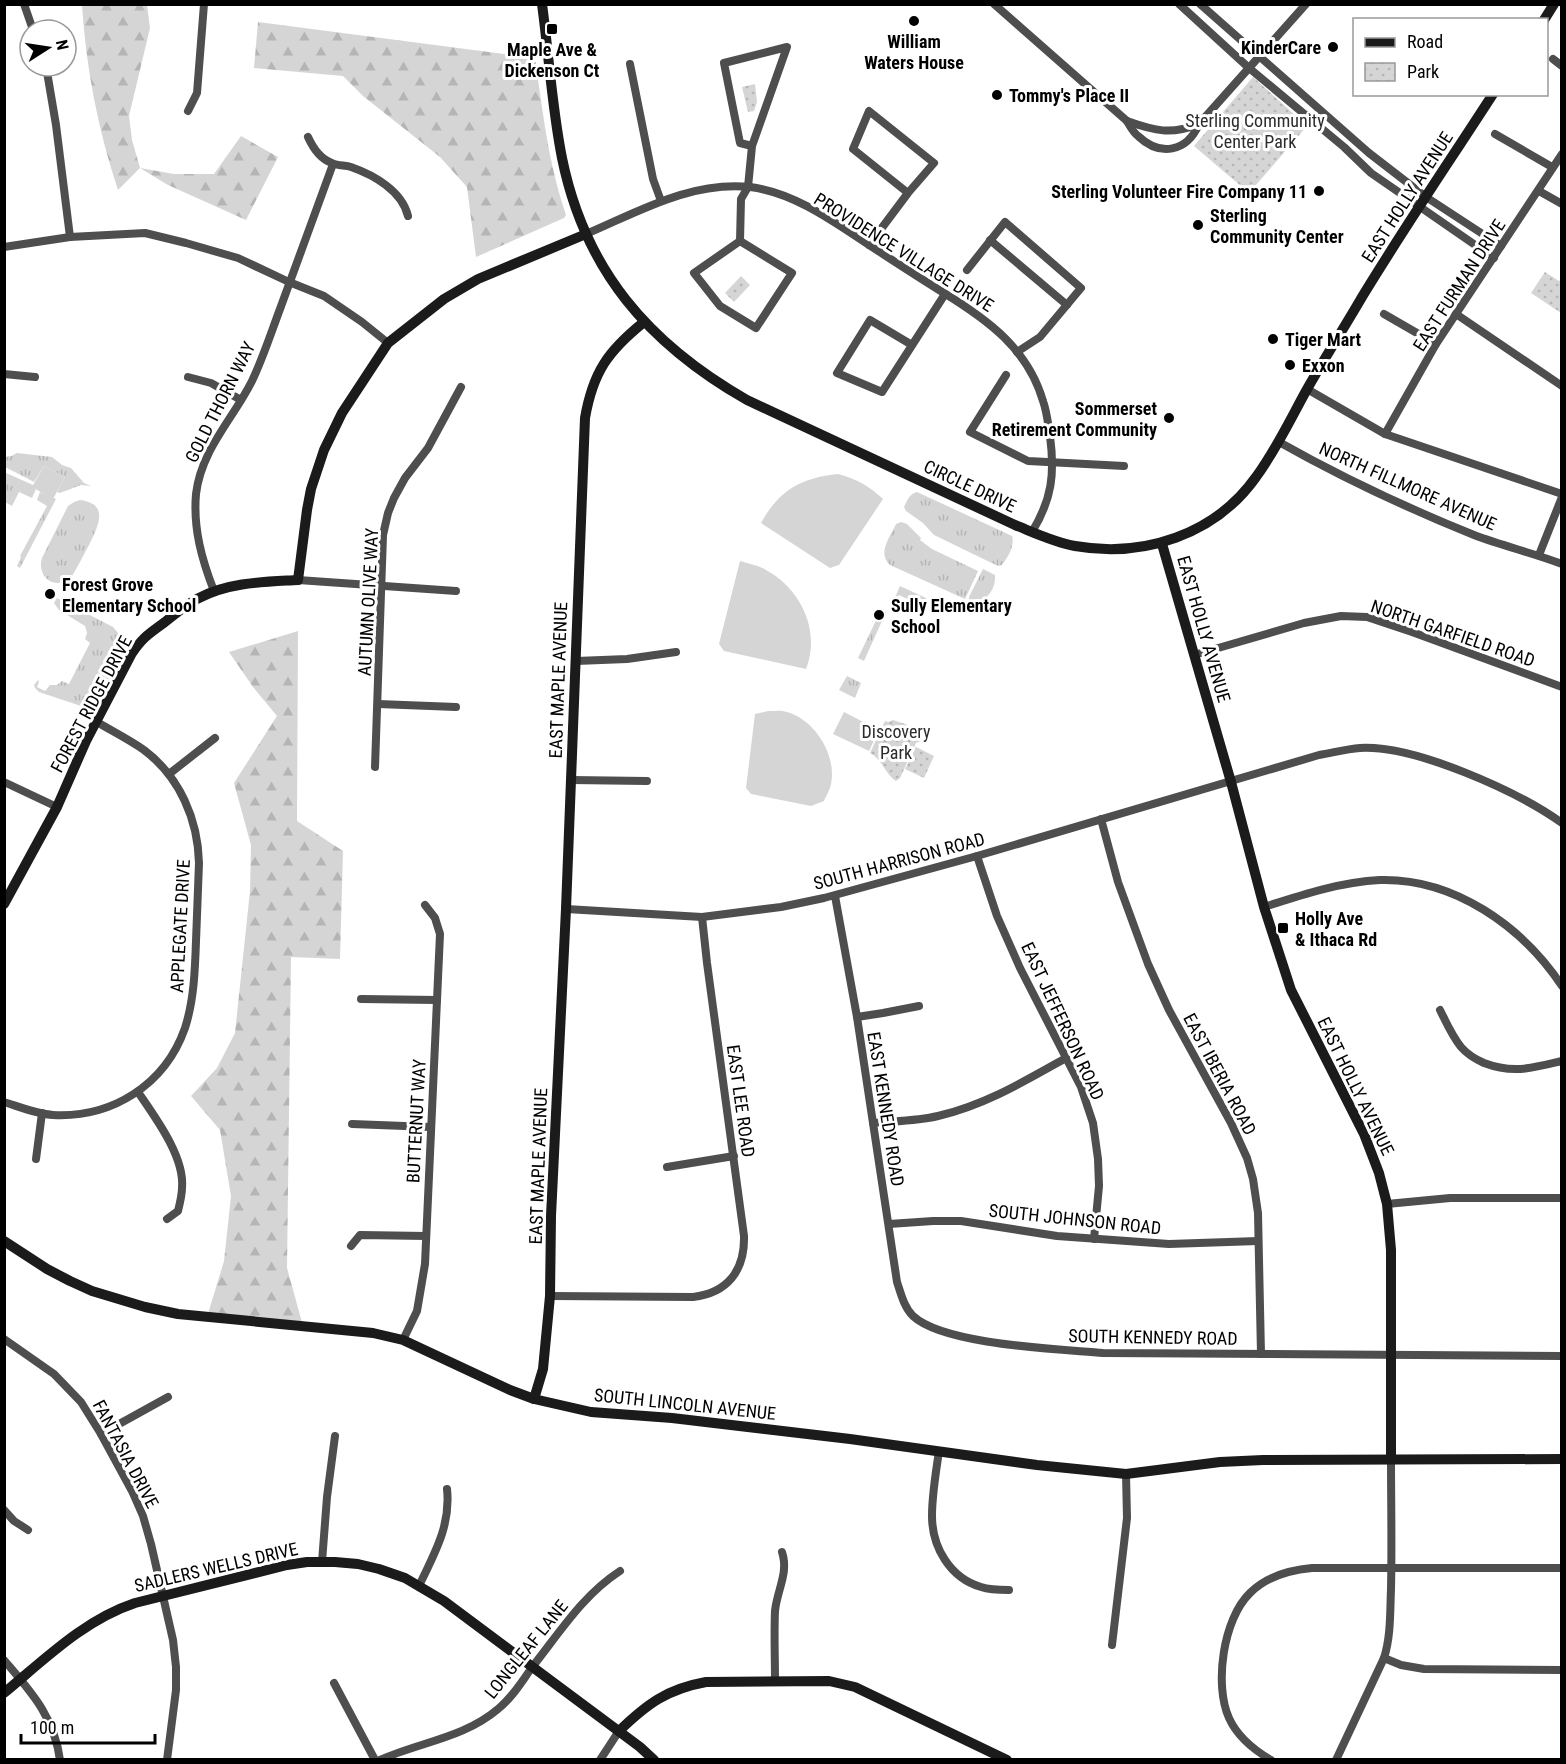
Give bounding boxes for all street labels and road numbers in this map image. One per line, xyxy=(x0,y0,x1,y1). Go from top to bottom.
street label: EAST HOLLY AVENUE xyxy=(1357,128,1457,266)
street label: PROVIDENCE VILLAGE DRIVE xyxy=(810,188,998,316)
street label: EAST FURMAN DRIVE xyxy=(1409,215,1509,355)
street label: GOLD THORN WAY xyxy=(181,338,260,466)
street label: NORTH FILLMORE AVENUE xyxy=(1316,437,1500,535)
street label: CIRCLE DRIVE xyxy=(920,455,1020,517)
street label: AUTUMN OLIVE WAY xyxy=(354,527,382,676)
street label: EAST HOLLY AVENUE xyxy=(1173,553,1235,705)
street label: NORTH GARFIELD ROAD xyxy=(1368,595,1538,671)
street label: EAST MAPLE AVENUE xyxy=(545,601,571,759)
street label: FOREST RIDGE DRIVE xyxy=(46,632,136,776)
street label: SOUTH HARRISON ROAD xyxy=(811,828,987,894)
street label: APPLEGATE DRIVE xyxy=(166,859,194,993)
street label: EAST JEFFERSON ROAD xyxy=(1017,939,1109,1103)
street label: EAST IBERIA ROAD xyxy=(1179,1010,1261,1138)
street label: EAST HOLLY AVENUE xyxy=(1313,1013,1399,1159)
street label: EAST KENNEDY ROAD xyxy=(863,1030,909,1188)
street label: EAST LEE ROAD xyxy=(723,1043,759,1159)
street label: BUTTERNUT WAY xyxy=(402,1058,430,1183)
street label: EAST MAPLE AVENUE xyxy=(525,1087,551,1245)
street label: SOUTH JOHNSON ROAD xyxy=(988,1200,1162,1238)
street label: SOUTH KENNEDY ROAD xyxy=(1068,1325,1238,1349)
street label: SOUTH LINCOLN AVENUE xyxy=(593,1384,777,1424)
street label: FANTASIA DRIVE xyxy=(89,1396,163,1512)
street label: SADLERS WELLS DRIVE xyxy=(132,1538,300,1596)
street label: LONGLEAF LANE xyxy=(480,1596,572,1702)

